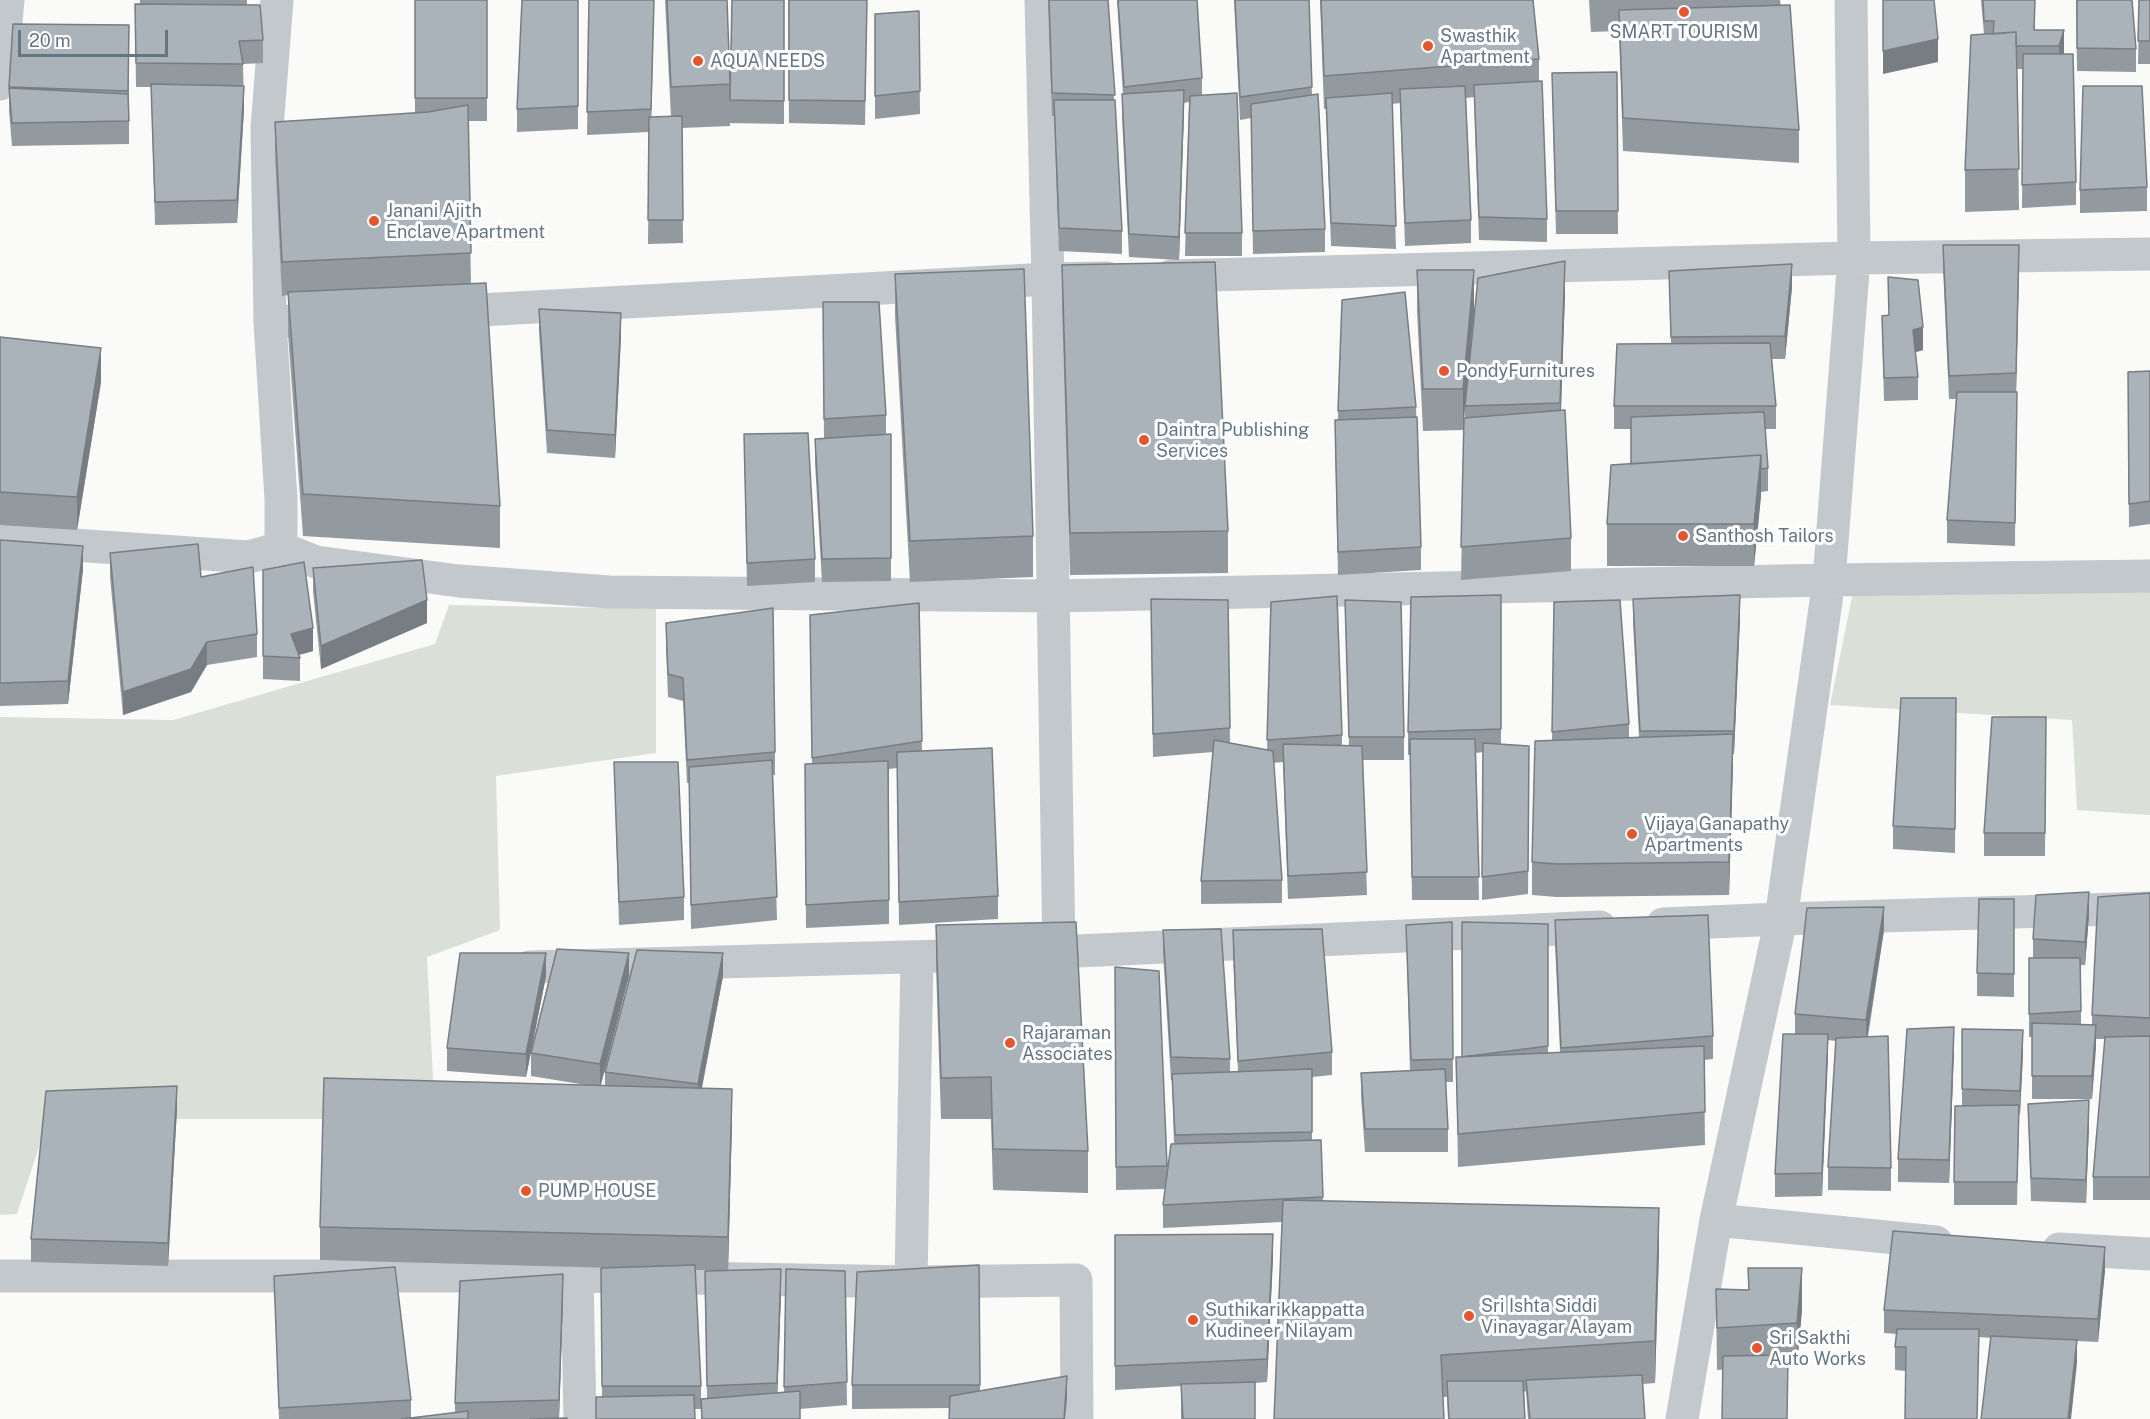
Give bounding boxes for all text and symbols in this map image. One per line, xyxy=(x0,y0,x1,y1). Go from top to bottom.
marker: SMART TOURISM xyxy=(1677,5,1691,19)
scale bar xyxy=(21,18,171,56)
place label: SMART TOURISM xyxy=(1609,21,1759,43)
place label: Swasthik Apartment xyxy=(1440,25,1530,68)
text: 20 m xyxy=(29,30,71,51)
marker: Swasthik Apartment xyxy=(1421,39,1435,53)
place label: AQUA NEEDS xyxy=(710,50,825,72)
marker: AQUA NEEDS xyxy=(691,54,705,68)
place label: Janani Ajith Enclave Apartment xyxy=(386,200,545,242)
marker: Janani Ajith Enclave Apartment xyxy=(367,214,381,228)
place label: PondyFurnitures xyxy=(1456,360,1595,382)
marker: PondyFurnitures xyxy=(1437,364,1451,378)
place label: Daintra Publishing Services xyxy=(1156,419,1309,462)
marker: Daintra Publishing Services xyxy=(1137,433,1151,447)
place label: Santhosh Tailors xyxy=(1695,525,1834,547)
marker: Santhosh Tailors xyxy=(1676,529,1690,543)
place label: Vijaya Ganapathy Apartments xyxy=(1644,813,1789,856)
marker: Vijaya Ganapathy Apartments xyxy=(1625,827,1639,841)
place label: Rajaraman Associates xyxy=(1022,1022,1113,1064)
marker: Rajaraman Associates xyxy=(1003,1036,1017,1050)
place label: PUMP HOUSE xyxy=(538,1180,656,1202)
marker: PUMP HOUSE xyxy=(519,1184,533,1198)
place label: Sri Ishta Siddi Vinayagar Alayam xyxy=(1481,1295,1632,1338)
place label: Suthikarikkappatta Kudineer Nilayam xyxy=(1205,1299,1365,1342)
marker: Sri Ishta Siddi Vinayagar Alayam xyxy=(1462,1309,1476,1323)
marker: Suthikarikkappatta Kudineer Nilayam xyxy=(1186,1313,1200,1327)
place label: Sri Sakthi Auto Works xyxy=(1769,1327,1866,1370)
marker: Sri Sakthi Auto Works xyxy=(1750,1341,1764,1355)

